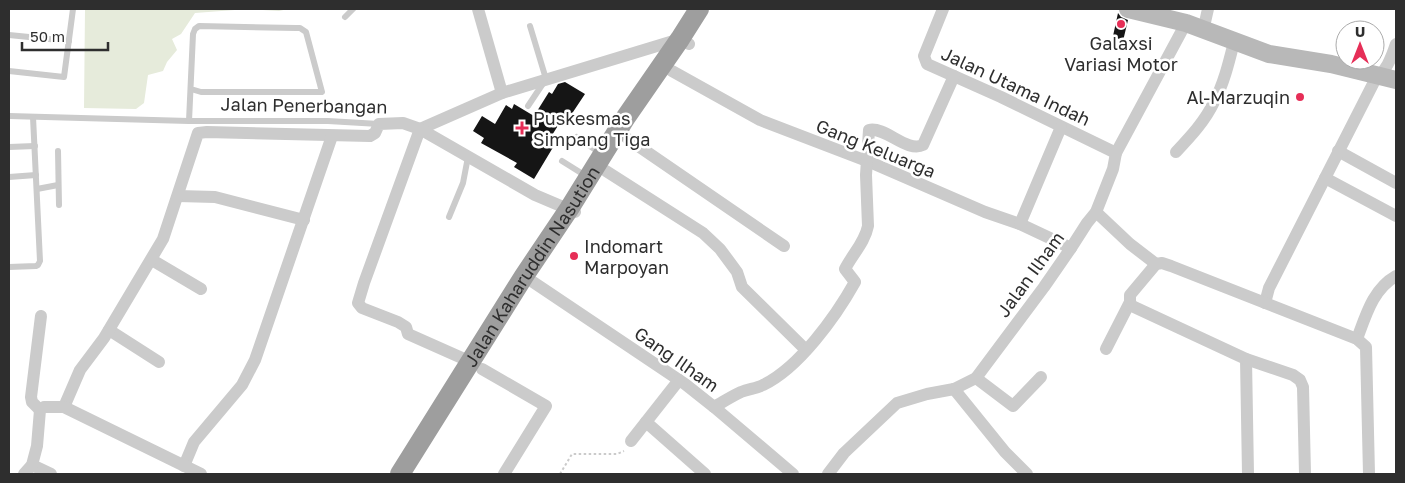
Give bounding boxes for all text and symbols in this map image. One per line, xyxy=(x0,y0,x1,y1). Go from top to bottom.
marker: Galaxsi Variasi Motor xyxy=(1115,18,1127,30)
scale bar xyxy=(22,20,109,52)
north arrow xyxy=(1335,20,1385,70)
text: U xyxy=(1355,23,1365,40)
text: 50 m xyxy=(30,27,65,45)
place label: Galaxsi Variasi Motor xyxy=(1064,32,1178,75)
street label: Jalan Utama Indah xyxy=(938,42,1094,130)
place label: Al-Marzuqin xyxy=(1187,86,1290,108)
marker: Al-Marzuqin xyxy=(1294,91,1306,103)
street label: Jalan Penerbangan xyxy=(220,93,388,117)
place label: Puskesmas Simpang Tiga xyxy=(533,107,650,150)
street label: Gang Keluarga xyxy=(813,114,939,182)
marker: Puskesmas Simpang Tiga xyxy=(515,121,529,135)
street label: Jalan Kaharuddin Nasution xyxy=(459,162,604,371)
street label: Jalan Ilham xyxy=(992,227,1068,321)
place label: Indomart Marpoyan xyxy=(584,235,669,278)
marker: Indomart Marpoyan xyxy=(568,250,580,262)
street label: Gang Ilham xyxy=(631,322,723,396)

